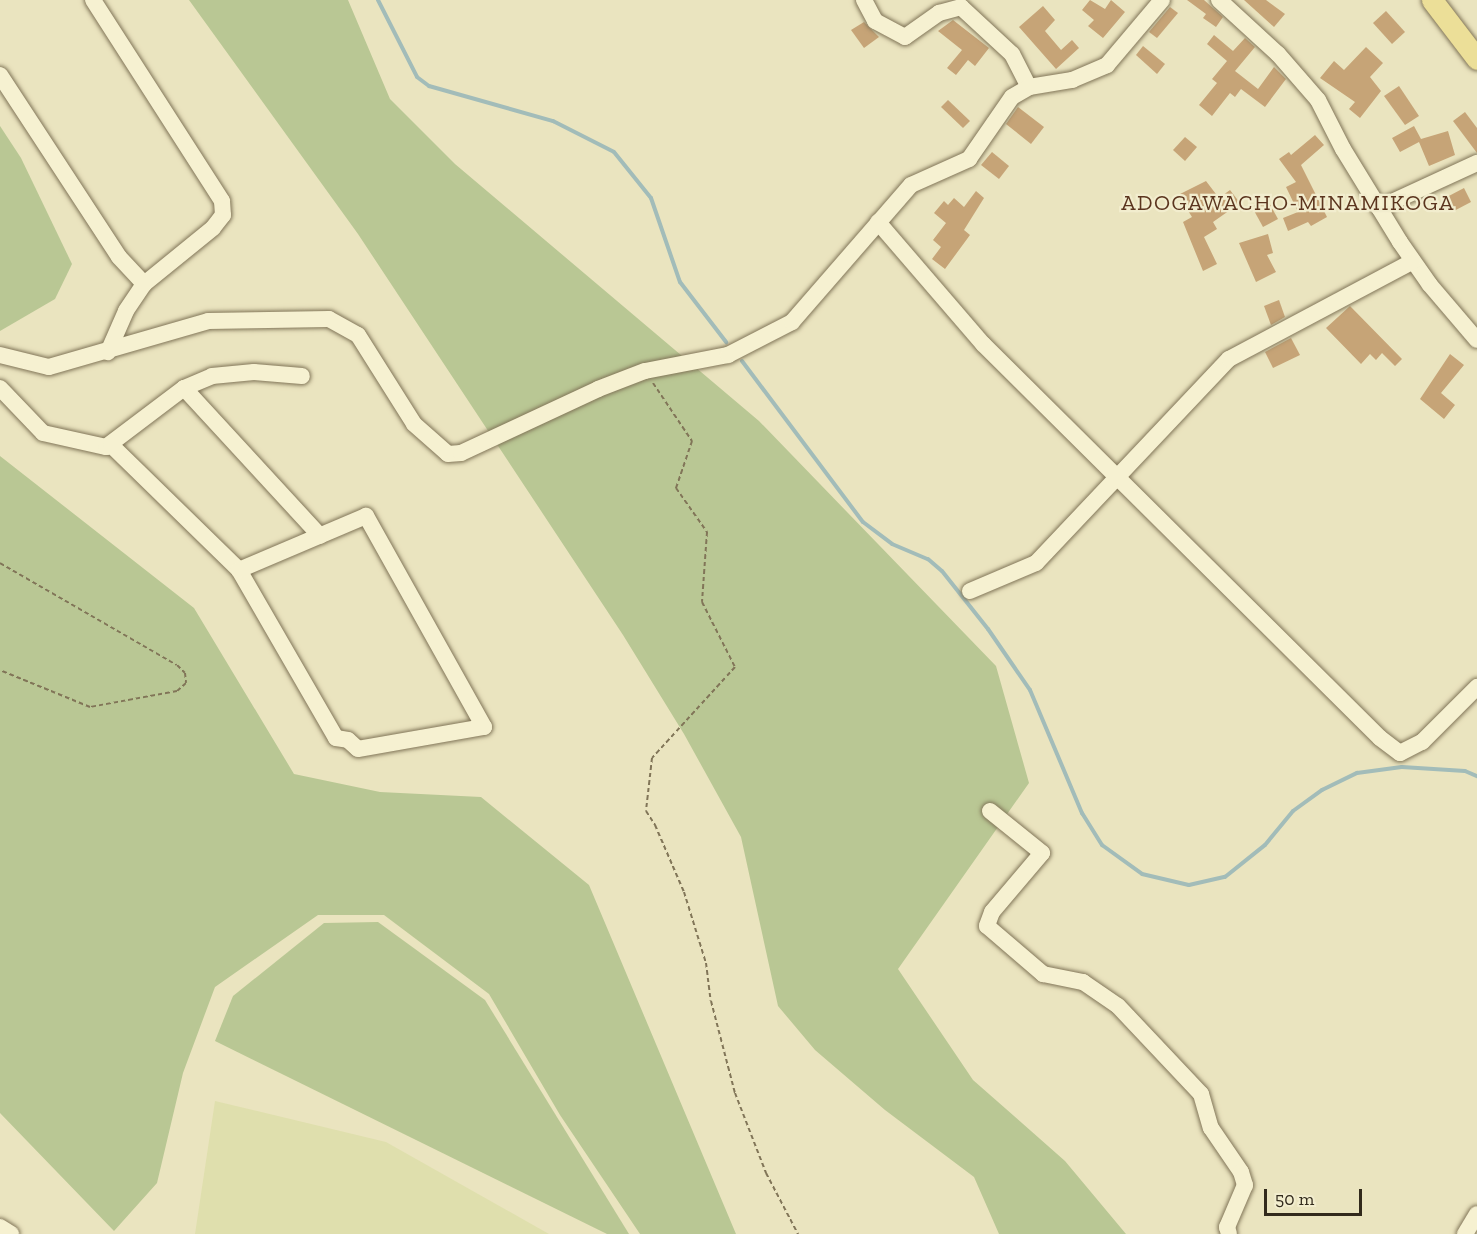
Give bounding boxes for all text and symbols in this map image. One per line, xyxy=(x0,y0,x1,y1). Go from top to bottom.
district label: ADOGAWACHO-MINAMIKOGA xyxy=(1121,190,1455,216)
scale bar xyxy=(1267,1177,1364,1215)
text: 50 m xyxy=(1275,1188,1314,1210)

